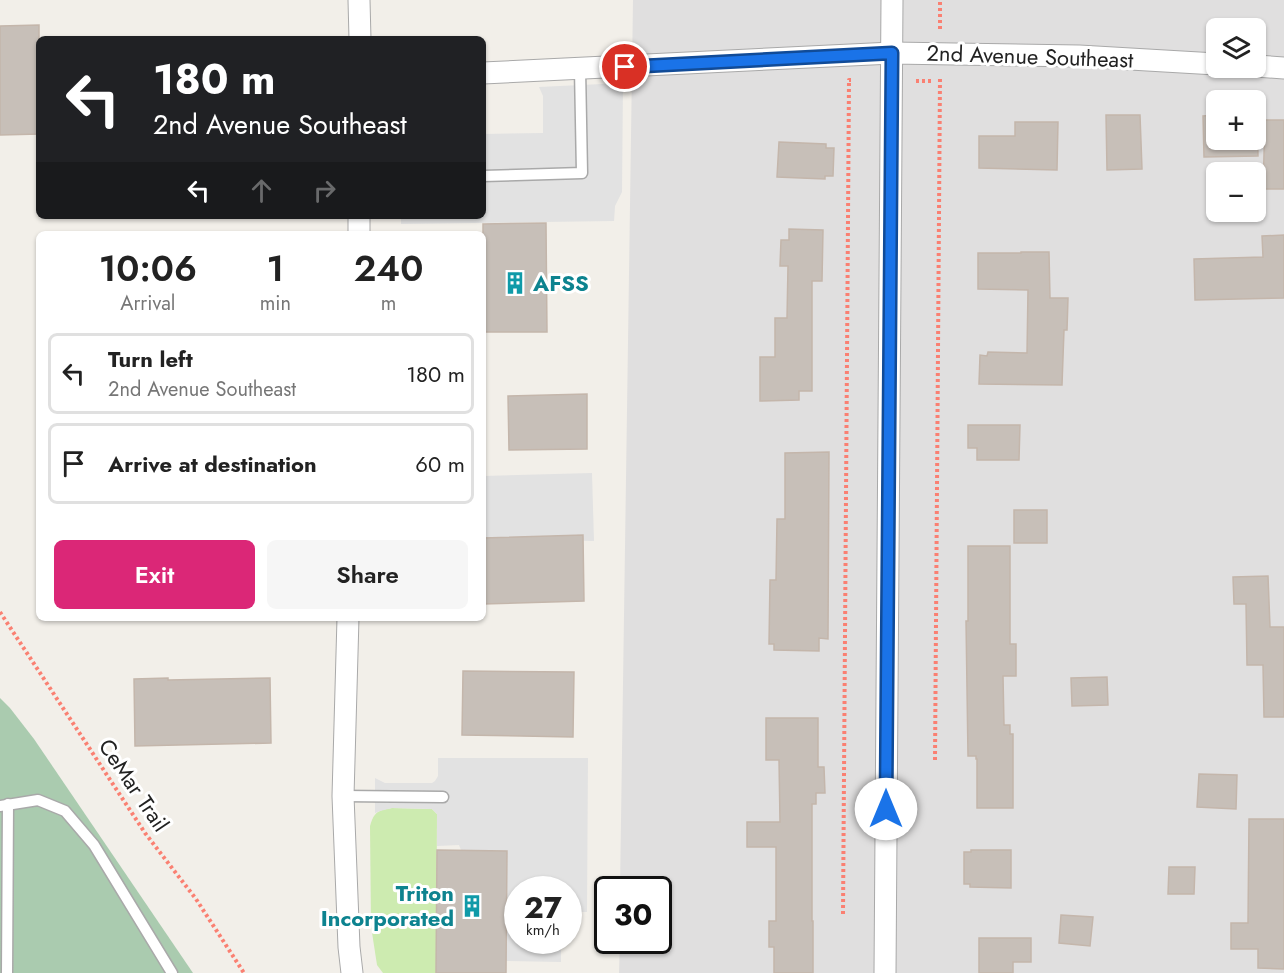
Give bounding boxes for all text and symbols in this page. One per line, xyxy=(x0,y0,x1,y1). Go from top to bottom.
map controls xyxy=(1206,18,1266,222)
button: layers xyxy=(1206,18,1266,78)
street label: 2nd Avenue Southeast xyxy=(926,36,1135,76)
pin xyxy=(599,41,650,92)
text: 180 m xyxy=(153,49,276,110)
icon: arrive xyxy=(608,50,641,83)
icon: left xyxy=(54,60,132,138)
button: + xyxy=(1206,90,1266,150)
text: 2nd Avenue Southeast xyxy=(153,105,407,144)
button: − xyxy=(1206,162,1266,222)
icon: left xyxy=(182,174,215,207)
icon: ahead xyxy=(245,174,278,207)
icon: right xyxy=(308,174,341,207)
text: 10:06 xyxy=(99,242,197,294)
text: 1 xyxy=(267,242,284,294)
text: 240 xyxy=(354,242,423,294)
place label: AFSS xyxy=(532,267,589,299)
building icon: AFSS xyxy=(502,270,528,296)
text: Arrival xyxy=(120,289,175,318)
text: min xyxy=(260,289,291,318)
text: m xyxy=(381,289,396,318)
text: Turn left xyxy=(108,343,193,375)
icon: left xyxy=(57,357,90,390)
text: 180 m xyxy=(406,358,465,390)
text: 2nd Avenue Southeast xyxy=(108,375,296,404)
icon: arrive xyxy=(57,447,90,480)
text: Arrive at destination xyxy=(108,448,317,480)
text: 60 m xyxy=(415,448,465,480)
button: Exit xyxy=(54,540,255,609)
button: Share xyxy=(267,540,468,609)
street label: CeMar Trail xyxy=(91,732,177,838)
position arrow xyxy=(854,777,918,841)
speed limit sign: 30 xyxy=(594,876,672,954)
place label: Triton Incorporated xyxy=(321,877,454,934)
text: 27 xyxy=(524,886,562,929)
building icon: Triton Incorporated xyxy=(459,893,485,919)
text: km/h xyxy=(526,919,560,941)

